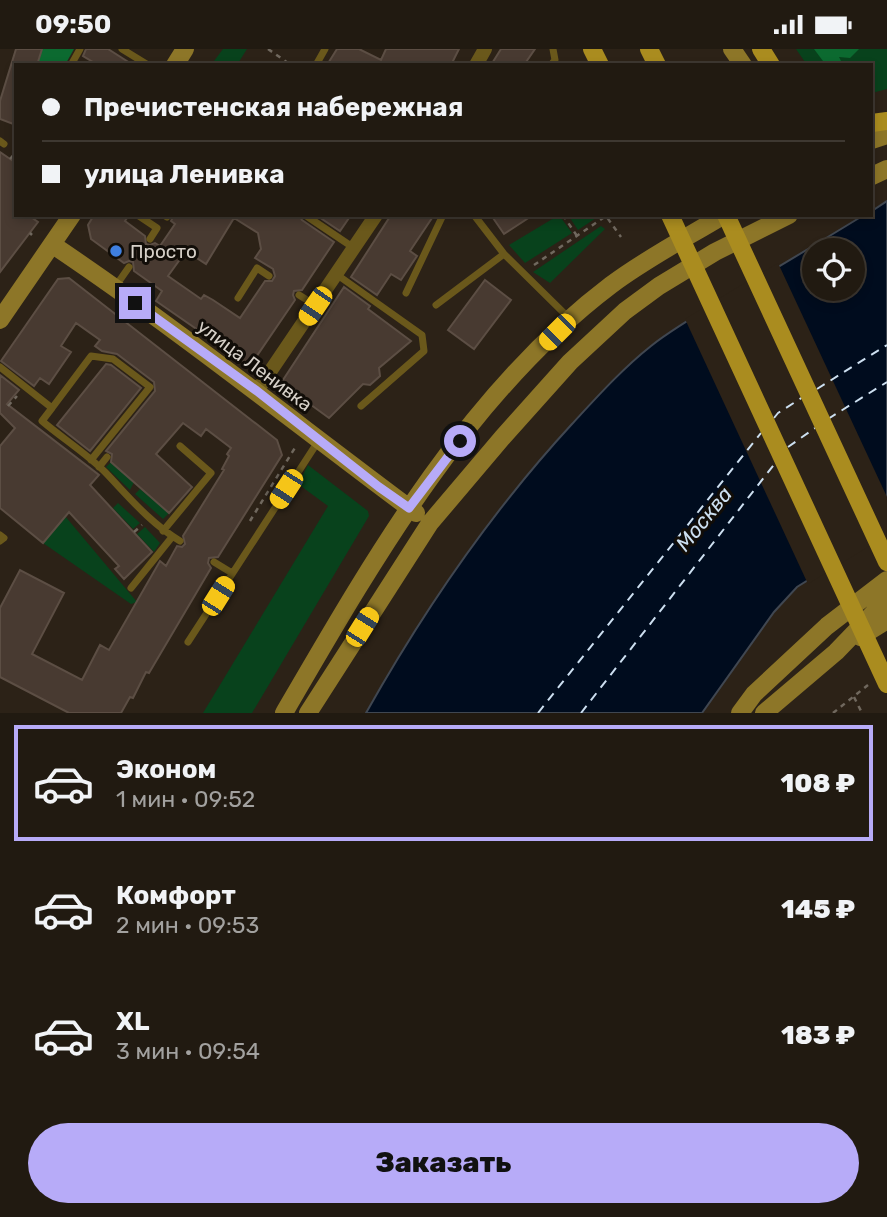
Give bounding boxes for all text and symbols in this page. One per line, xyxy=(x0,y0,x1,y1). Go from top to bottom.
text: 09:50 xyxy=(35,9,111,40)
text: Пречистенская набережная xyxy=(84,92,463,123)
text: улица Ленивка xyxy=(84,159,285,190)
map controls xyxy=(802,238,865,301)
button: locate xyxy=(802,238,865,301)
place label: Просто xyxy=(130,240,197,263)
marker: Просто xyxy=(108,243,124,259)
car xyxy=(295,283,336,329)
route end xyxy=(119,287,151,319)
car xyxy=(535,310,580,354)
street label: улица Ленивка xyxy=(193,315,317,416)
route start xyxy=(444,425,476,457)
car xyxy=(266,466,307,512)
water label: Москва xyxy=(670,481,737,556)
car xyxy=(198,573,239,619)
car xyxy=(342,604,383,650)
icon: car xyxy=(32,752,95,815)
text: Эконом xyxy=(116,754,216,785)
text: 108 ₽ xyxy=(781,768,855,799)
text: 1 мин · 09:52 xyxy=(116,785,255,813)
icon: car xyxy=(32,878,95,941)
text: Комфорт xyxy=(116,880,236,911)
text: 145 ₽ xyxy=(781,894,855,925)
text: 2 мин · 09:53 xyxy=(116,911,259,939)
icon: car xyxy=(32,1004,95,1067)
text: XL xyxy=(116,1006,149,1037)
text: 183 ₽ xyxy=(781,1020,855,1051)
text: 3 мин · 09:54 xyxy=(116,1037,260,1065)
button: Заказать xyxy=(28,1123,859,1203)

